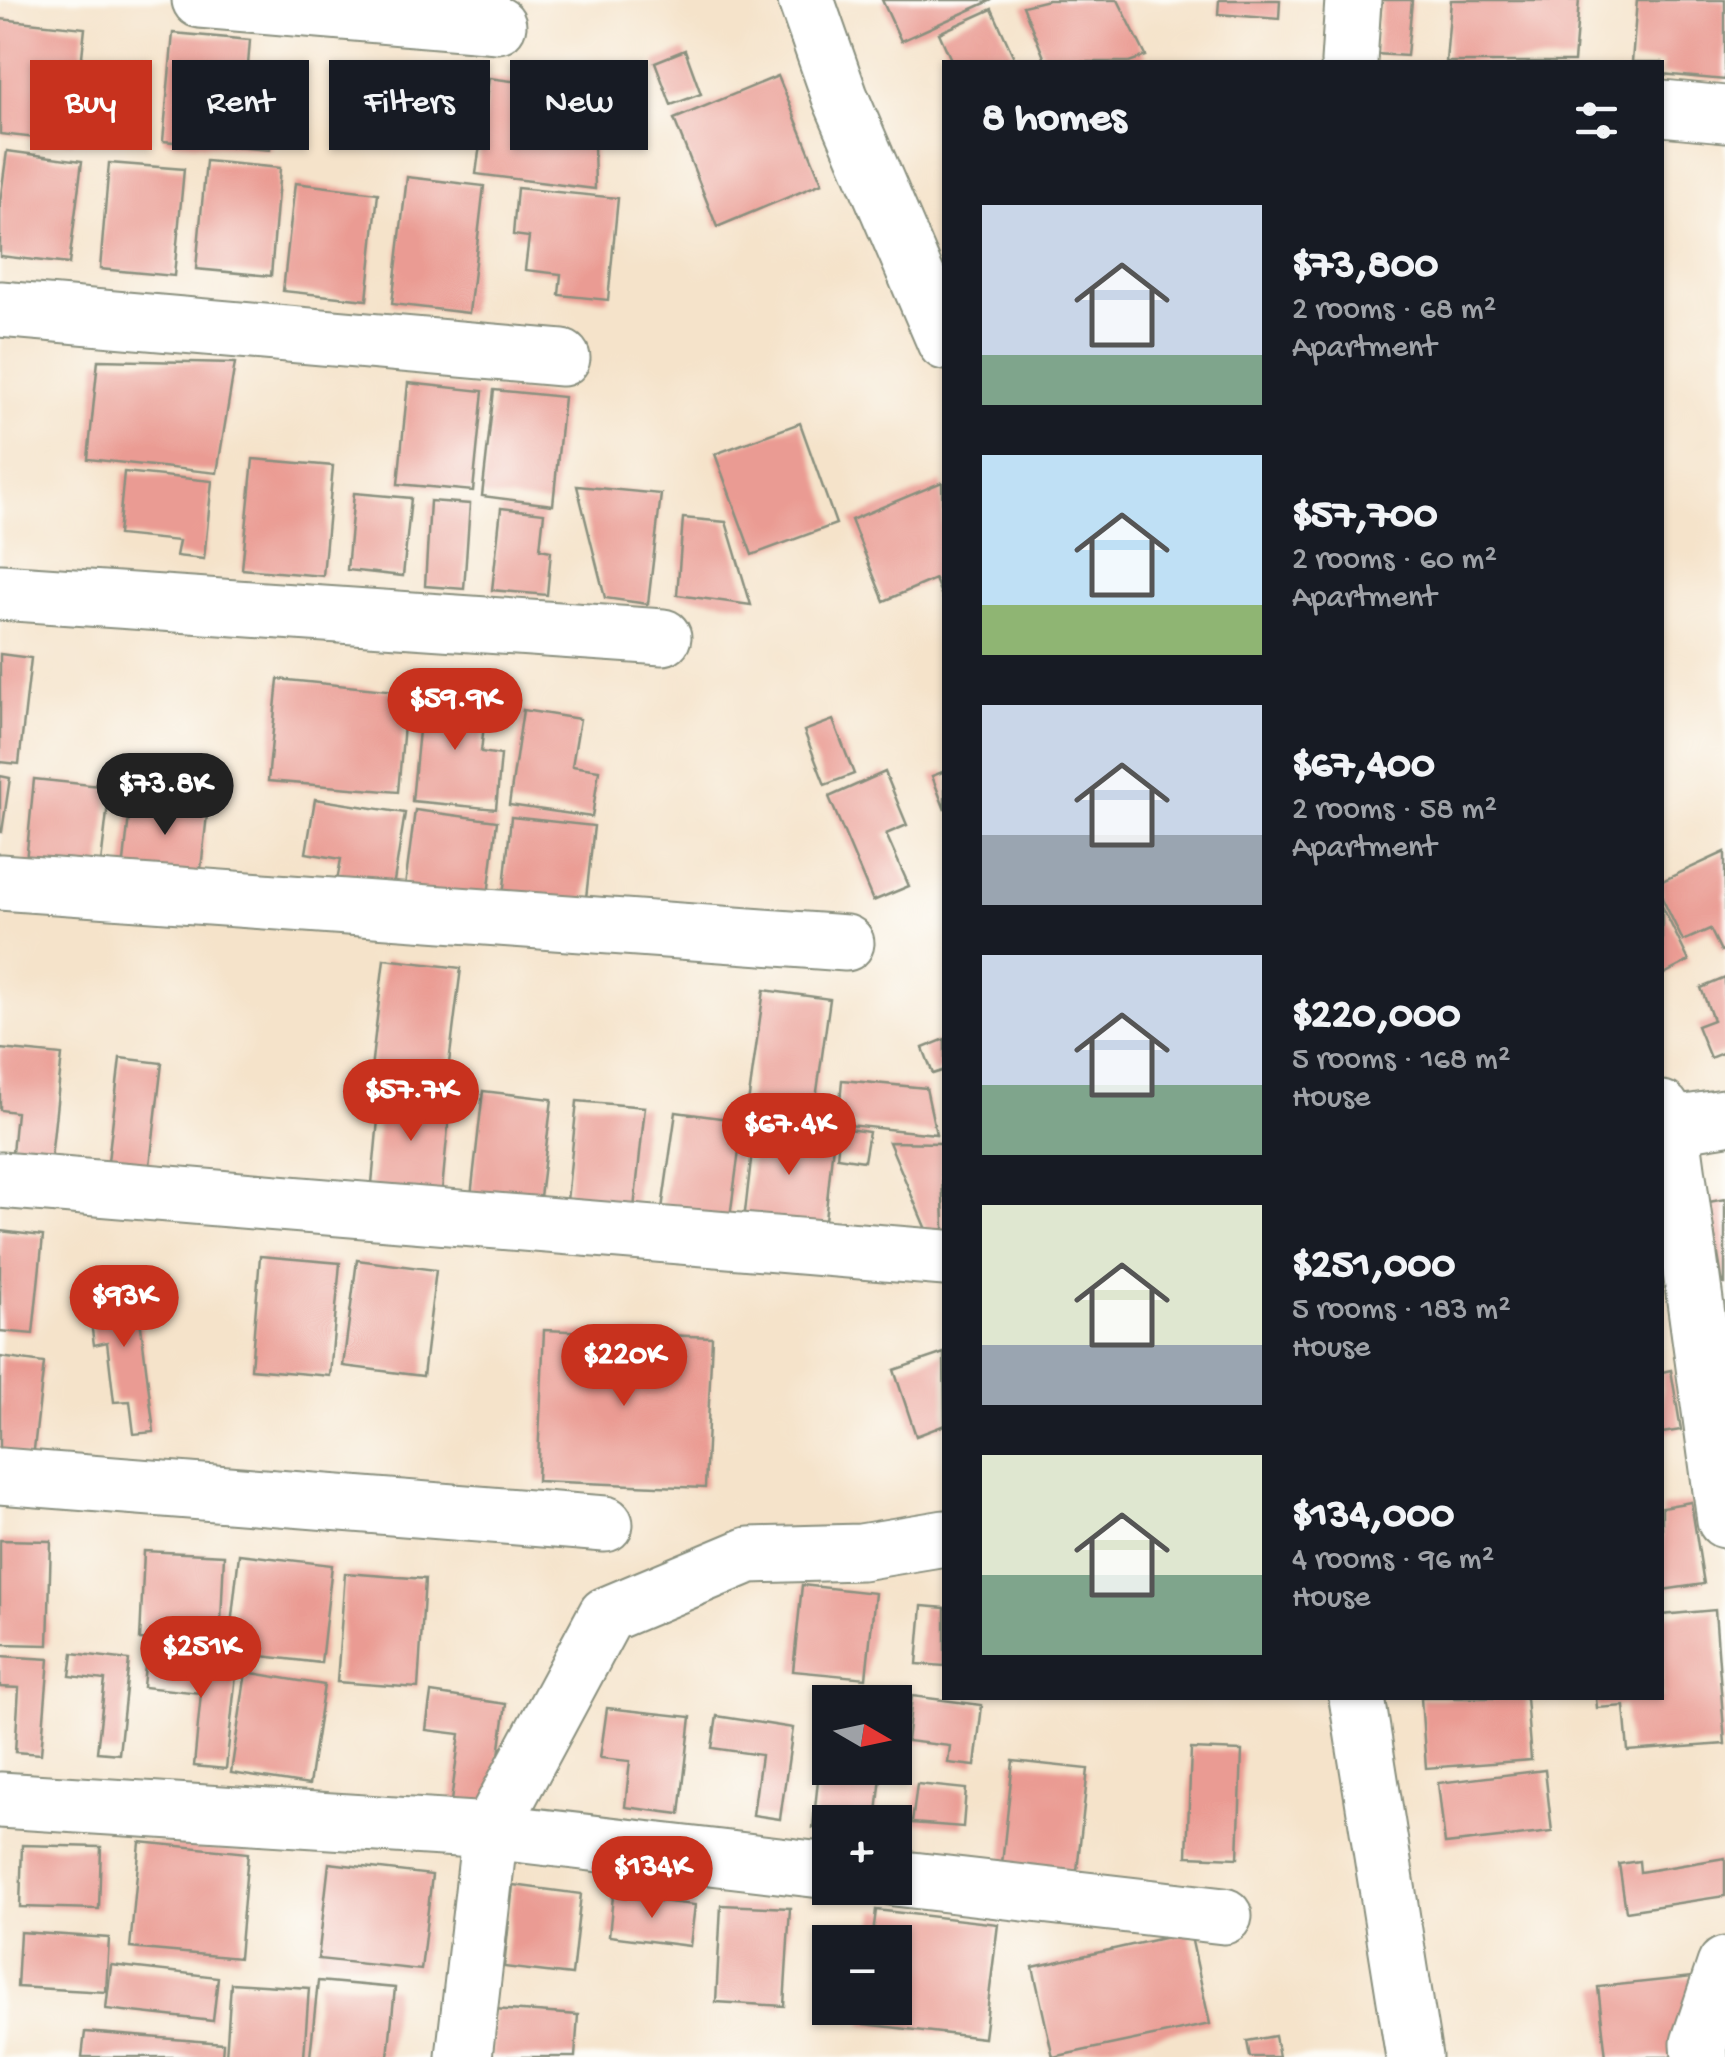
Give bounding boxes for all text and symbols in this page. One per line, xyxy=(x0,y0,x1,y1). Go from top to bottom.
chip: Buy xyxy=(30,60,152,150)
chip: Rent xyxy=(172,60,309,150)
chip: Filters xyxy=(329,60,490,150)
chip: New xyxy=(510,60,648,150)
icon: filters xyxy=(1569,93,1624,148)
text: 8 homes xyxy=(982,96,1126,145)
text: $73,800 xyxy=(1292,243,1438,292)
icon: home xyxy=(1062,245,1182,365)
text: 2 rooms · 68 m² xyxy=(1292,292,1496,330)
text: Apartment xyxy=(1292,330,1436,368)
text: $57,700 xyxy=(1292,493,1438,542)
icon: home xyxy=(1062,495,1182,615)
text: 2 rooms · 60 m² xyxy=(1292,542,1497,580)
text: Apartment xyxy=(1292,580,1436,618)
pin: $59.9K xyxy=(374,668,536,753)
text: $59.9K xyxy=(410,681,500,719)
text: $67,400 xyxy=(1292,743,1435,792)
icon: home xyxy=(1062,745,1182,865)
pin: $73.8K xyxy=(84,753,246,838)
text: $73.8K xyxy=(119,766,211,804)
text: 2 rooms · 58 m² xyxy=(1292,792,1497,830)
text: Apartment xyxy=(1292,830,1436,868)
text: $220,000 xyxy=(1292,993,1461,1042)
icon: home xyxy=(1062,995,1182,1115)
text: 5 rooms · 168 m² xyxy=(1292,1042,1510,1080)
pin: $57.7K xyxy=(330,1059,492,1144)
text: $57.7K xyxy=(365,1072,457,1110)
text: House xyxy=(1292,1080,1370,1118)
pin: $67.4K xyxy=(708,1093,870,1178)
text: $67.4K xyxy=(744,1106,834,1144)
text: $251,000 xyxy=(1292,1243,1455,1292)
icon: home xyxy=(1062,1245,1182,1365)
pin: $93K xyxy=(65,1265,183,1350)
text: $93K xyxy=(92,1278,156,1316)
text: 5 rooms · 183 m² xyxy=(1292,1292,1511,1330)
pin: $220K xyxy=(554,1324,694,1409)
text: House xyxy=(1292,1330,1370,1368)
text: $220K xyxy=(583,1337,665,1375)
text: $134,000 xyxy=(1292,1493,1454,1542)
icon: home xyxy=(1062,1495,1182,1615)
text: 4 rooms · 96 m² xyxy=(1292,1542,1494,1580)
text: House xyxy=(1292,1580,1370,1618)
pin: $251K xyxy=(131,1616,271,1701)
text: $251K xyxy=(162,1629,240,1667)
north arrow xyxy=(812,1685,912,1785)
map controls xyxy=(812,1685,912,2025)
button: + xyxy=(812,1805,912,1905)
pin: $134K xyxy=(582,1836,722,1921)
text: $134K xyxy=(614,1849,690,1887)
button: − xyxy=(812,1925,912,2025)

